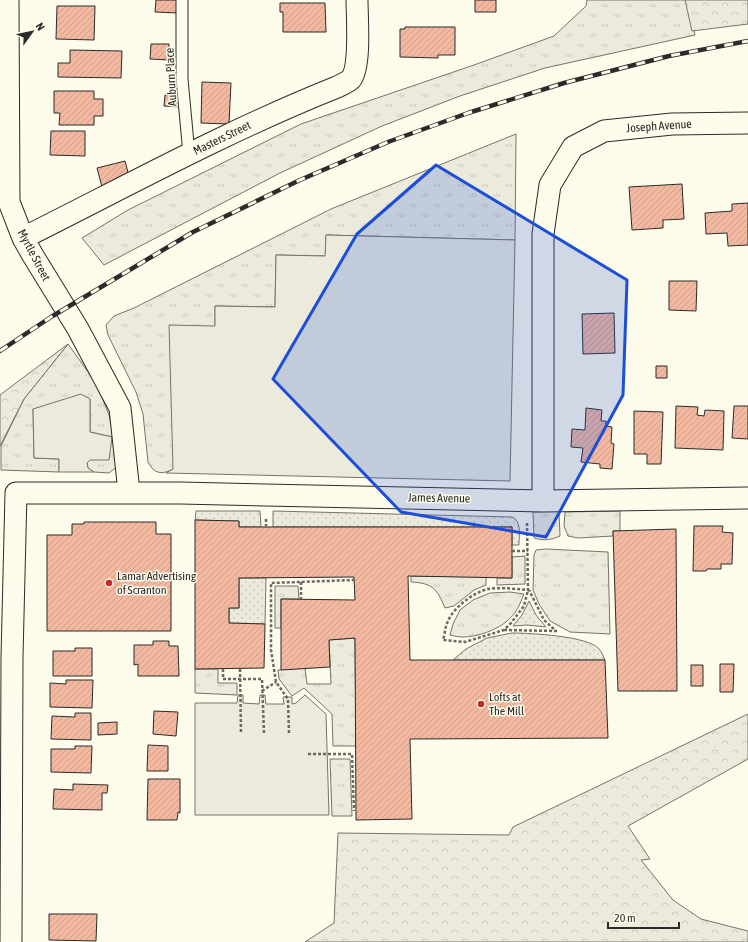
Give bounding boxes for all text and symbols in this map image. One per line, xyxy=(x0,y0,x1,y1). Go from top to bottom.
north arrow xyxy=(12,12,52,52)
text: N xyxy=(34,21,47,33)
street label: Auburn Place xyxy=(162,47,180,107)
street label: Joseph Avenue xyxy=(626,117,692,135)
street label: Masters Street xyxy=(191,118,254,158)
street label: Myrtle Street xyxy=(15,227,54,284)
street label: James Avenue xyxy=(408,490,470,506)
place label: Lamar Advertising of Scranton xyxy=(117,569,197,597)
marker: Lamar Advertising of Scranton xyxy=(104,578,114,588)
place label: Lofts at The Mill xyxy=(489,690,525,718)
marker: Lofts at The Mill xyxy=(476,699,486,709)
scale bar xyxy=(608,904,679,930)
text: 20 m xyxy=(614,911,636,925)

